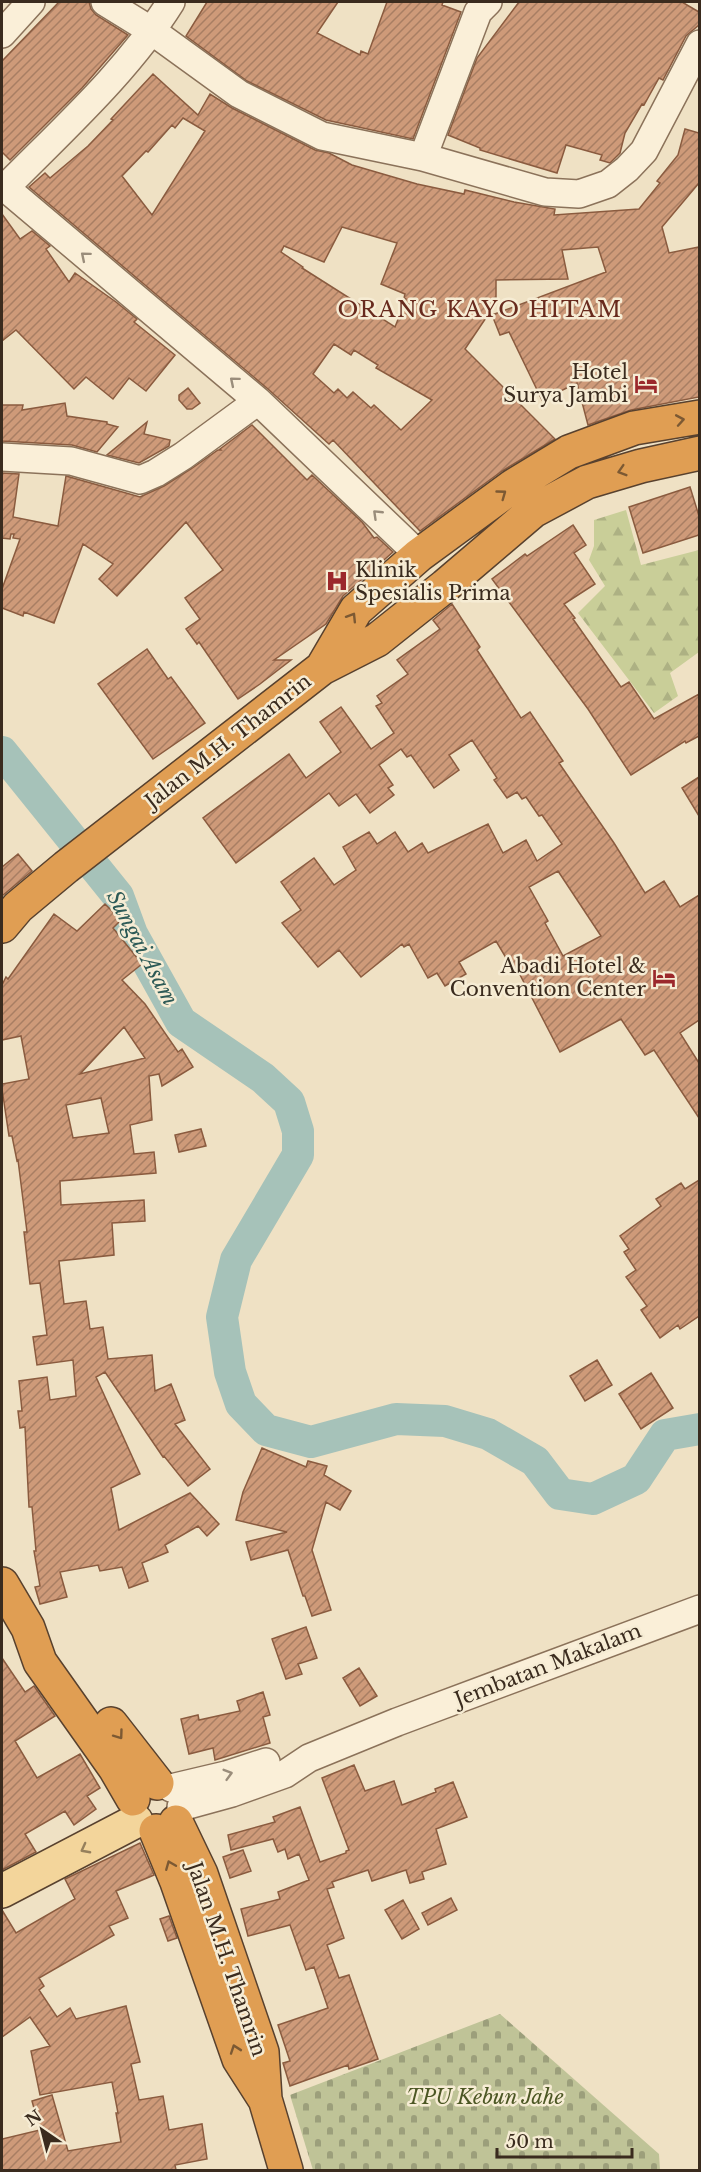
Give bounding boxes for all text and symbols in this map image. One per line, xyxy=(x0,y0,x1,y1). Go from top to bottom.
one-way arrow xyxy=(81,252,92,263)
district label: ORANG KAYO HITAM xyxy=(338,296,622,323)
place label: Hotel Surya Jambi xyxy=(503,360,628,407)
hotel icon: Hotel Surya Jambi xyxy=(633,371,659,397)
one-way arrow xyxy=(230,378,241,389)
one-way arrow xyxy=(675,414,685,427)
one-way arrow xyxy=(617,464,628,476)
one-way arrow xyxy=(496,490,507,501)
one-way arrow xyxy=(373,511,384,522)
place label: Klinik Spesialis Prima xyxy=(355,558,512,605)
hospital icon: Klinik Spesialis Prima xyxy=(324,568,350,594)
one-way arrow xyxy=(345,613,356,624)
street label: Jalan M.H. Thamrin xyxy=(138,669,316,815)
water label: Sungai Asam xyxy=(101,886,183,1010)
place label: Abadi Hotel & Convention Center xyxy=(450,954,646,1001)
hotel icon: Abadi Hotel & Convention Center xyxy=(651,965,677,991)
street label: Jembatan Makalam xyxy=(448,1618,645,1713)
one-way arrow xyxy=(112,1729,123,1740)
one-way arrow xyxy=(222,1769,233,1781)
one-way arrow xyxy=(80,1842,91,1853)
street label: Jalan M.H. Thamrin xyxy=(181,1856,272,2060)
one-way arrow xyxy=(165,1861,177,1872)
one-way arrow xyxy=(230,2044,243,2055)
park label: TPU Kebun Jahe xyxy=(406,2085,564,2109)
north arrow xyxy=(12,2100,72,2160)
text: N xyxy=(21,2105,45,2130)
scale bar xyxy=(497,2121,632,2159)
text: 50 m xyxy=(506,2131,554,2153)

